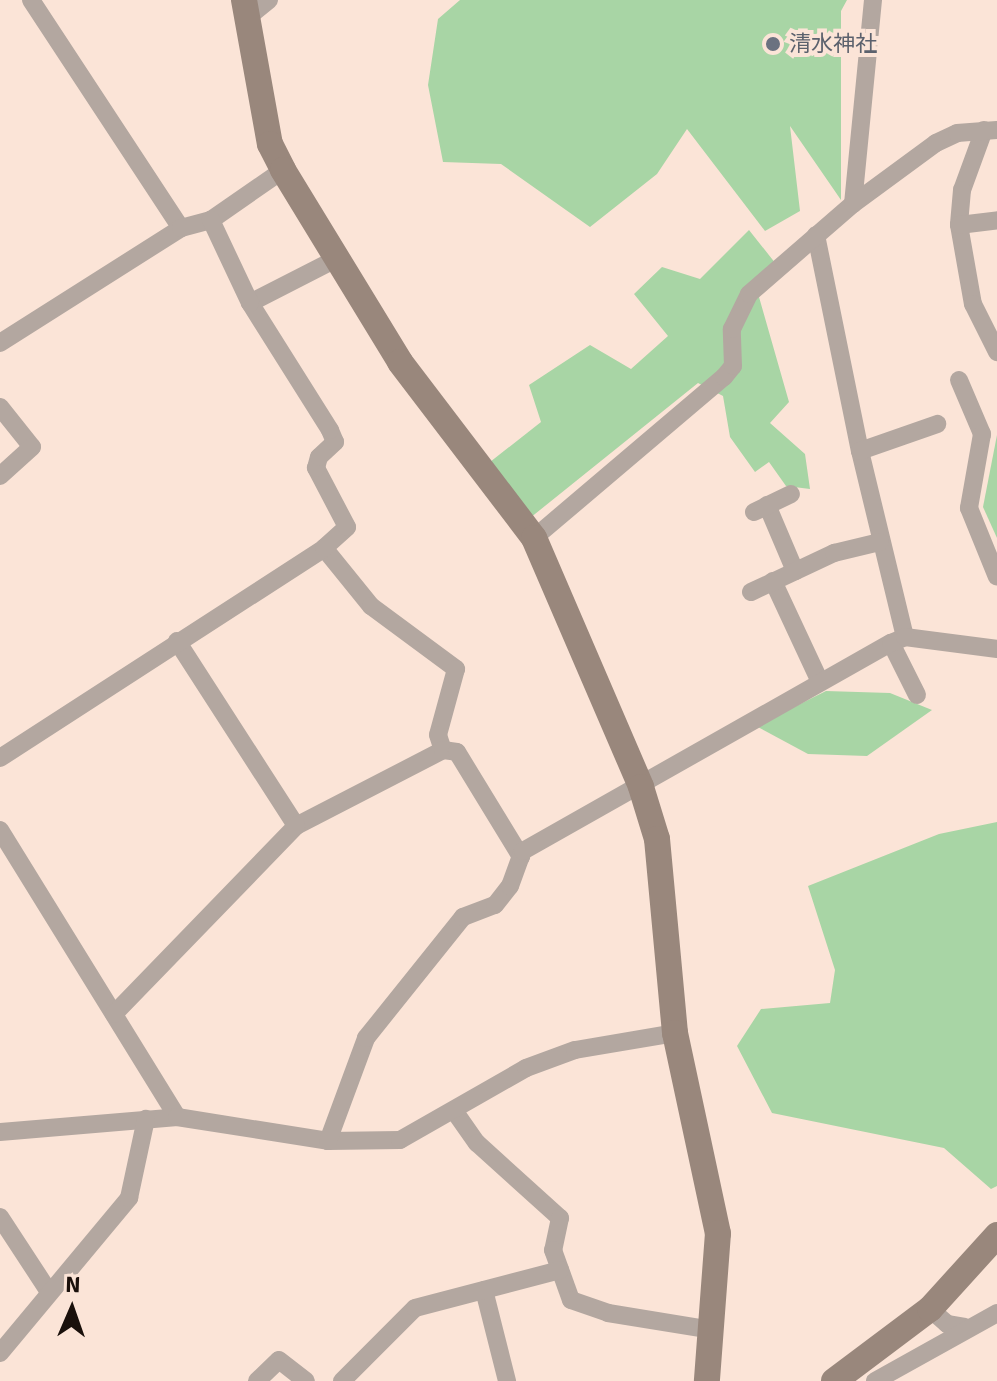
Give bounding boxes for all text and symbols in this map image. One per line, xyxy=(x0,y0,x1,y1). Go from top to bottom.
place label: 清水神社 xyxy=(789,31,877,57)
marker: 清水神社 xyxy=(764,35,782,53)
north arrow xyxy=(32,1269,112,1349)
text: N xyxy=(65,1271,81,1298)

